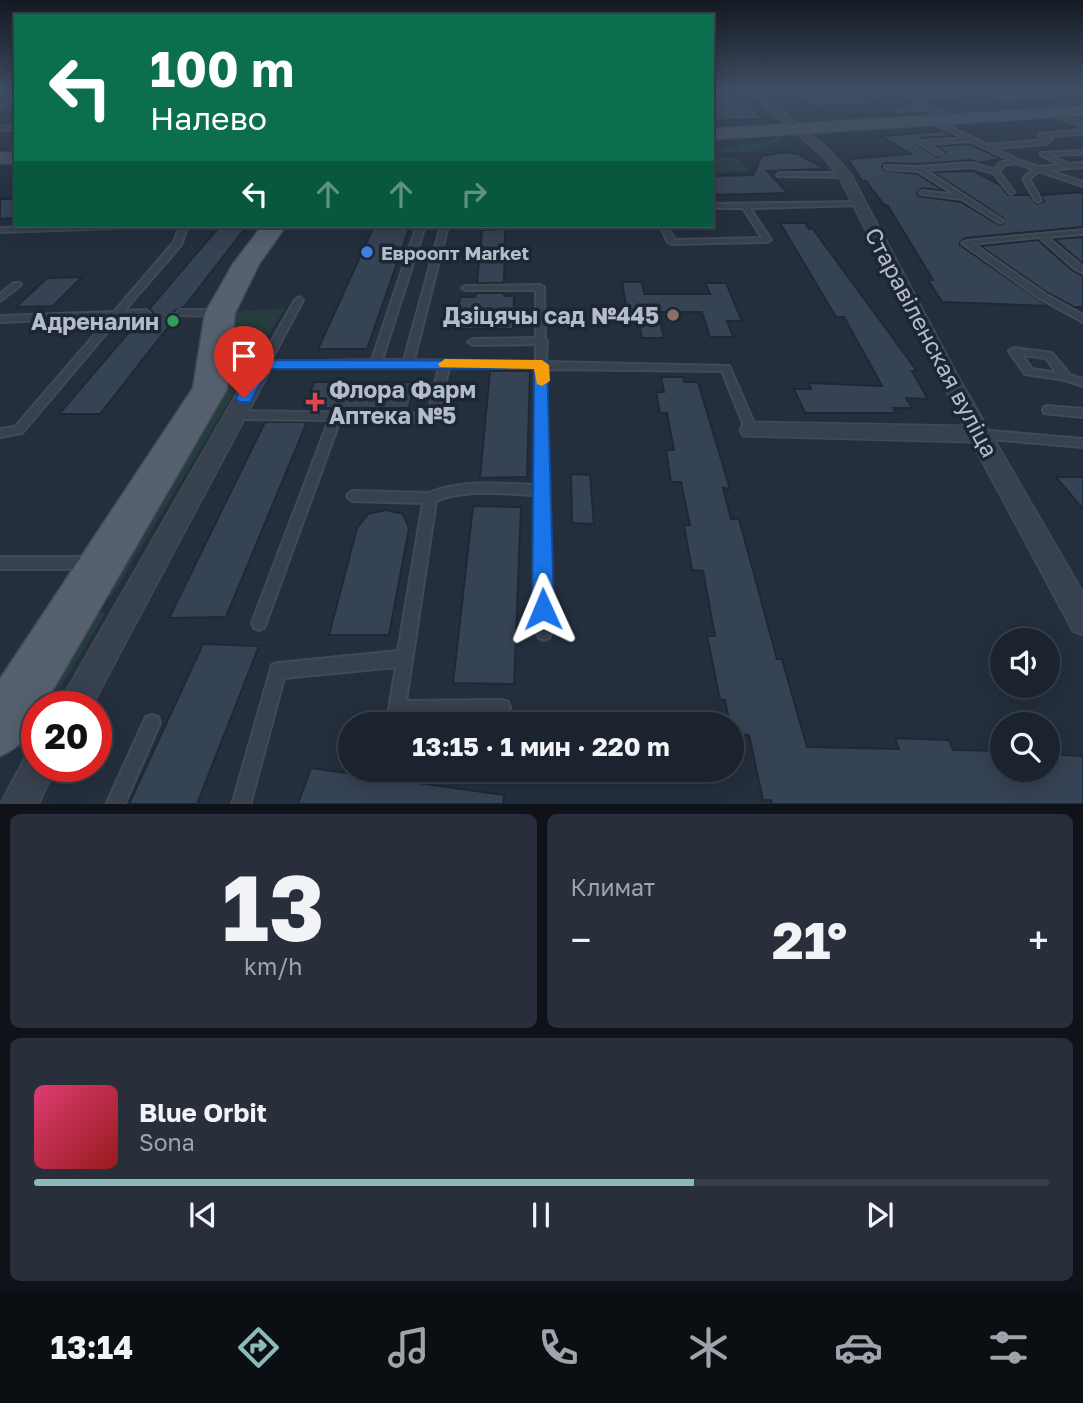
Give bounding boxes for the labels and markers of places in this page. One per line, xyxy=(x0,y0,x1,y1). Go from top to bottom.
place label: Евроопт Market xyxy=(381,241,529,264)
marker: Евроопт Market xyxy=(359,244,375,260)
place label: Дзіцячы сад №445 xyxy=(443,301,659,329)
place label: Адреналин xyxy=(31,307,159,335)
marker: Дзіцячы сад №445 xyxy=(665,307,681,323)
marker: Адреналин xyxy=(165,313,181,329)
pin xyxy=(214,326,274,398)
place label: Флора Фарм Аптека №5 xyxy=(329,375,476,429)
marker: Флора Фарм Аптека №5 xyxy=(307,394,323,410)

